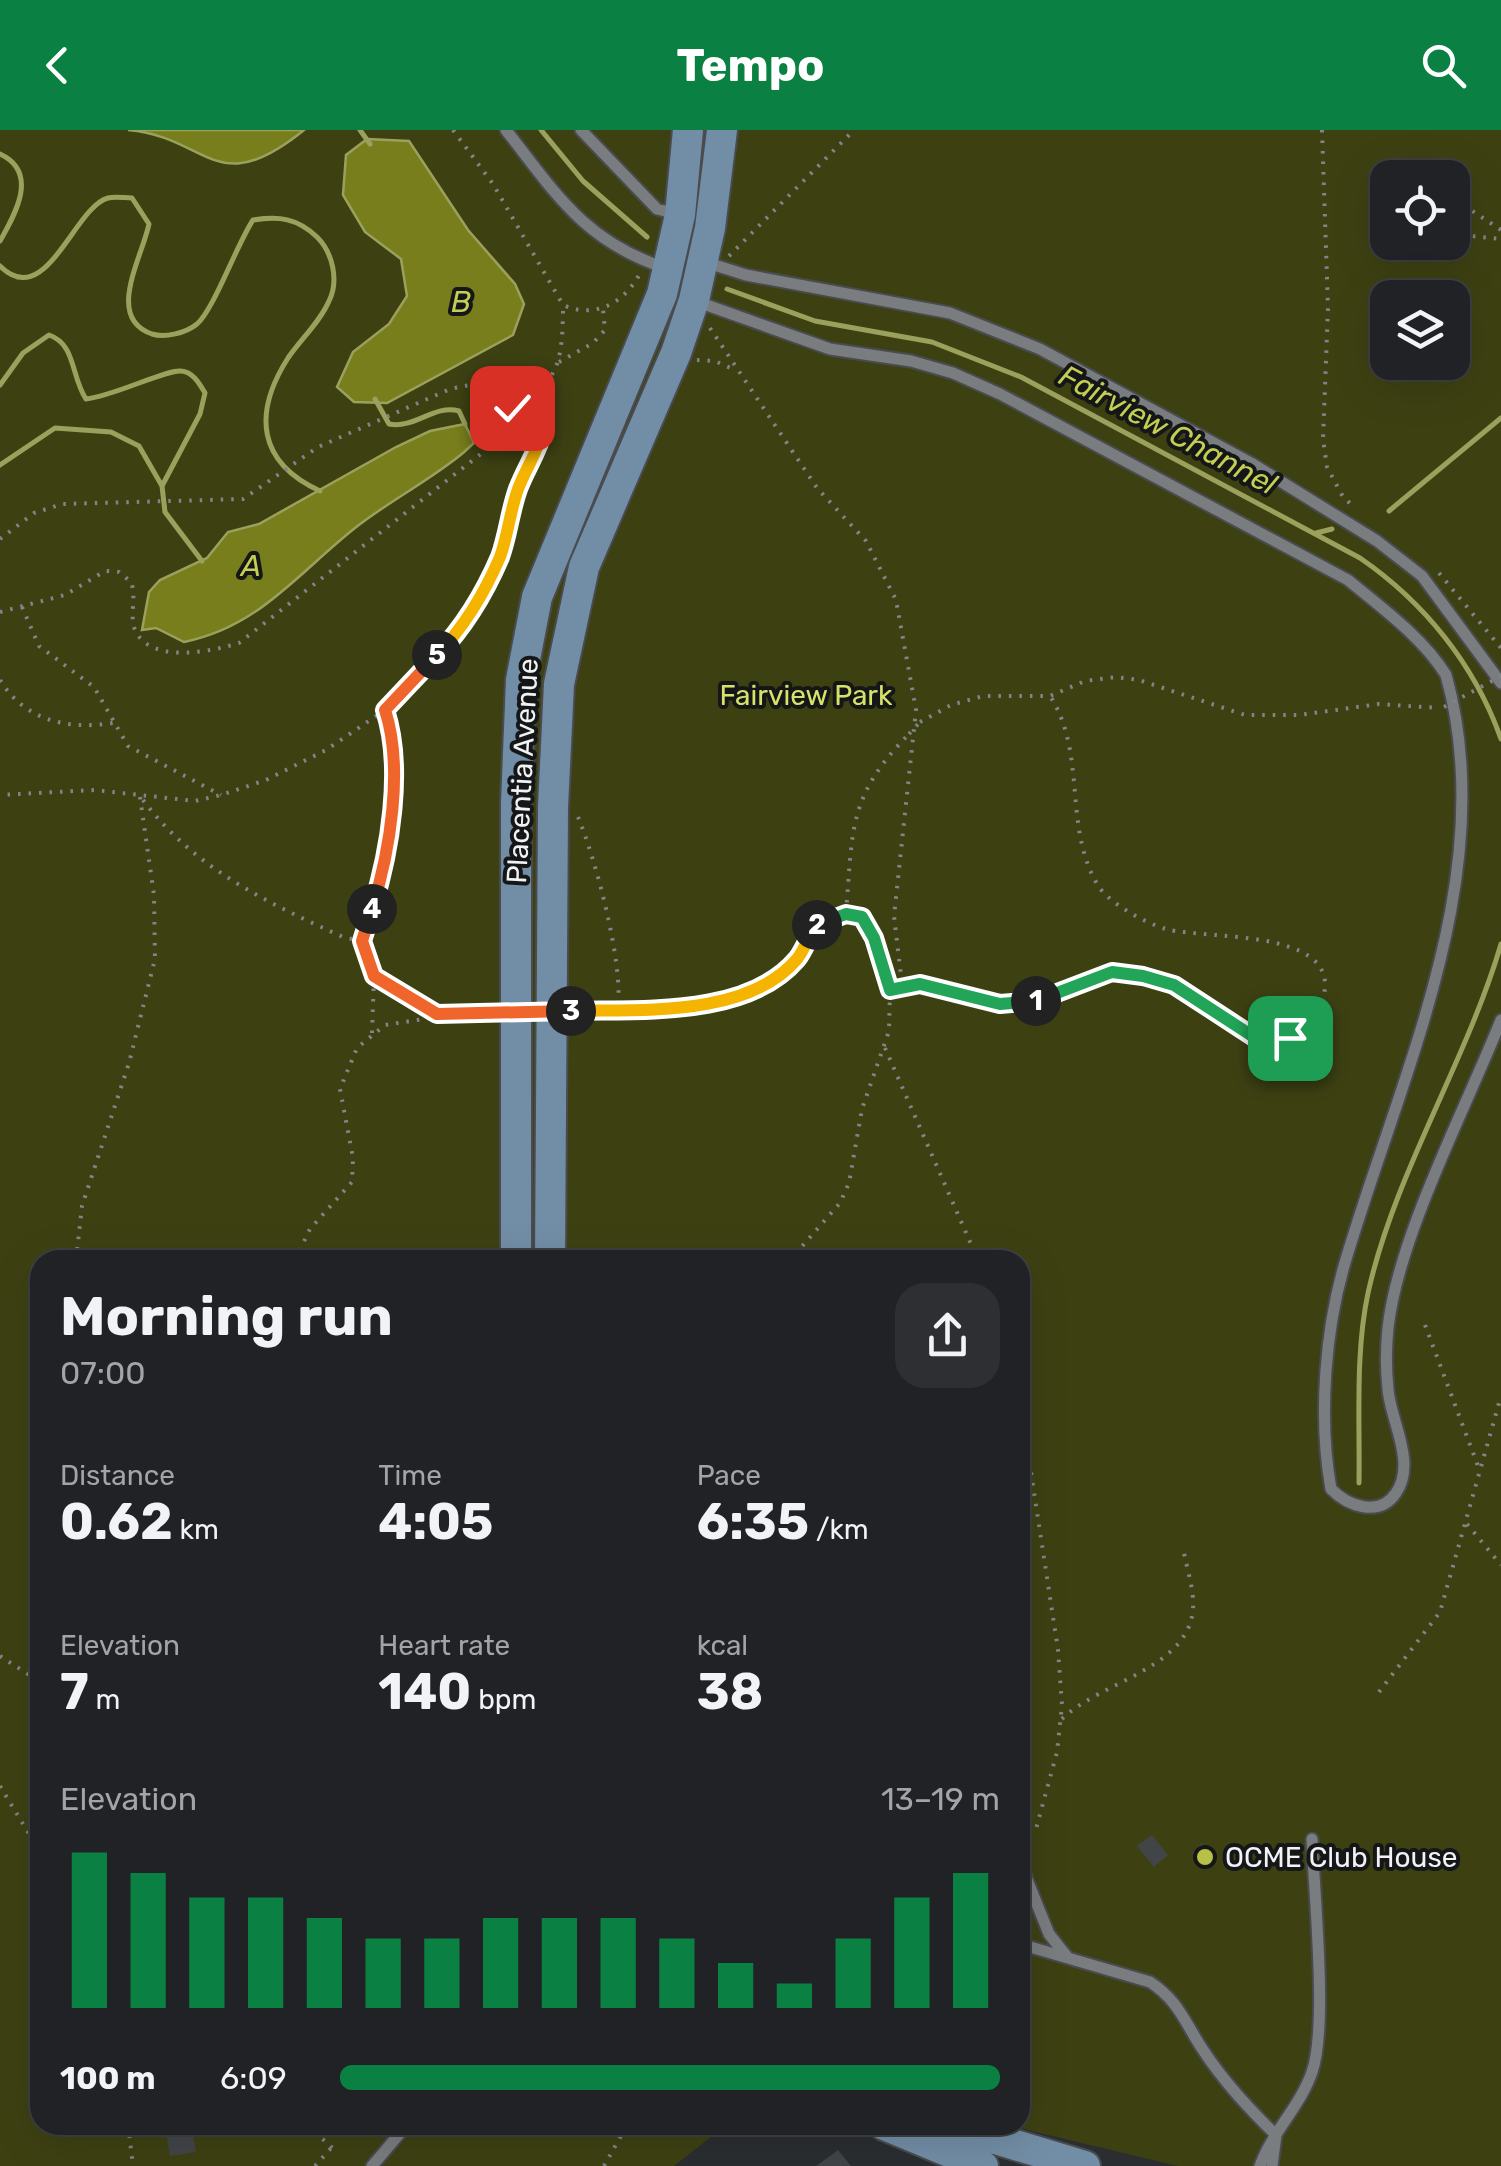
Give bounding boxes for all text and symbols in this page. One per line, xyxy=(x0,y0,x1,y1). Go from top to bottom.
icon: back xyxy=(30,38,85,93)
icon: search xyxy=(1416,38,1471,93)
text: Tempo xyxy=(676,39,825,92)
map controls xyxy=(1370,160,1470,380)
button: locate xyxy=(1370,160,1470,260)
button: layers xyxy=(1370,280,1470,380)
water label: B xyxy=(451,284,471,320)
water label: Fairview Channel xyxy=(1053,357,1284,503)
pin xyxy=(470,366,555,451)
icon: check xyxy=(485,381,540,436)
water label: A xyxy=(239,548,261,584)
pin: 5 xyxy=(412,630,462,680)
text: 5 xyxy=(428,638,446,671)
street label: Placentia Avenue xyxy=(500,658,545,884)
park label: Fairview Park xyxy=(720,679,893,712)
pin: 4 xyxy=(347,884,397,934)
text: 4 xyxy=(362,892,382,925)
pin: 2 xyxy=(792,900,842,950)
text: 2 xyxy=(808,908,826,941)
pin: 1 xyxy=(1011,976,1061,1026)
text: 1 xyxy=(1029,984,1043,1017)
pin: 3 xyxy=(546,986,596,1036)
text: 3 xyxy=(562,994,580,1027)
pin xyxy=(1248,996,1333,1081)
icon: arrive xyxy=(1263,1011,1318,1066)
button: share xyxy=(895,1283,1000,1388)
text: Morning run xyxy=(60,1284,393,1349)
text: 07:00 xyxy=(60,1354,146,1392)
text: Distance xyxy=(60,1459,175,1492)
text: Time xyxy=(378,1459,442,1492)
text: Pace xyxy=(697,1459,761,1492)
text: 0.62 xyxy=(60,1492,173,1552)
text: 4:05 xyxy=(378,1492,493,1552)
text: 6:35 xyxy=(697,1492,809,1552)
text: km xyxy=(173,1513,219,1546)
text: /km xyxy=(809,1513,869,1546)
text: Elevation xyxy=(60,1629,180,1662)
text: Heart rate xyxy=(378,1629,510,1662)
text: kcal xyxy=(697,1629,748,1662)
text: 7 xyxy=(60,1662,89,1722)
text: 140 xyxy=(378,1662,471,1722)
text: 38 xyxy=(697,1662,763,1722)
text: m xyxy=(89,1683,120,1716)
text: bpm xyxy=(471,1683,536,1716)
text: Elevation xyxy=(60,1780,197,1818)
text: 13–19 m xyxy=(881,1780,1000,1818)
place label: OCME Club House xyxy=(1225,1841,1457,1874)
marker: OCME Club House xyxy=(1194,1846,1216,1868)
text: 100 m xyxy=(60,2059,156,2097)
text: 6:09 xyxy=(220,2059,287,2097)

